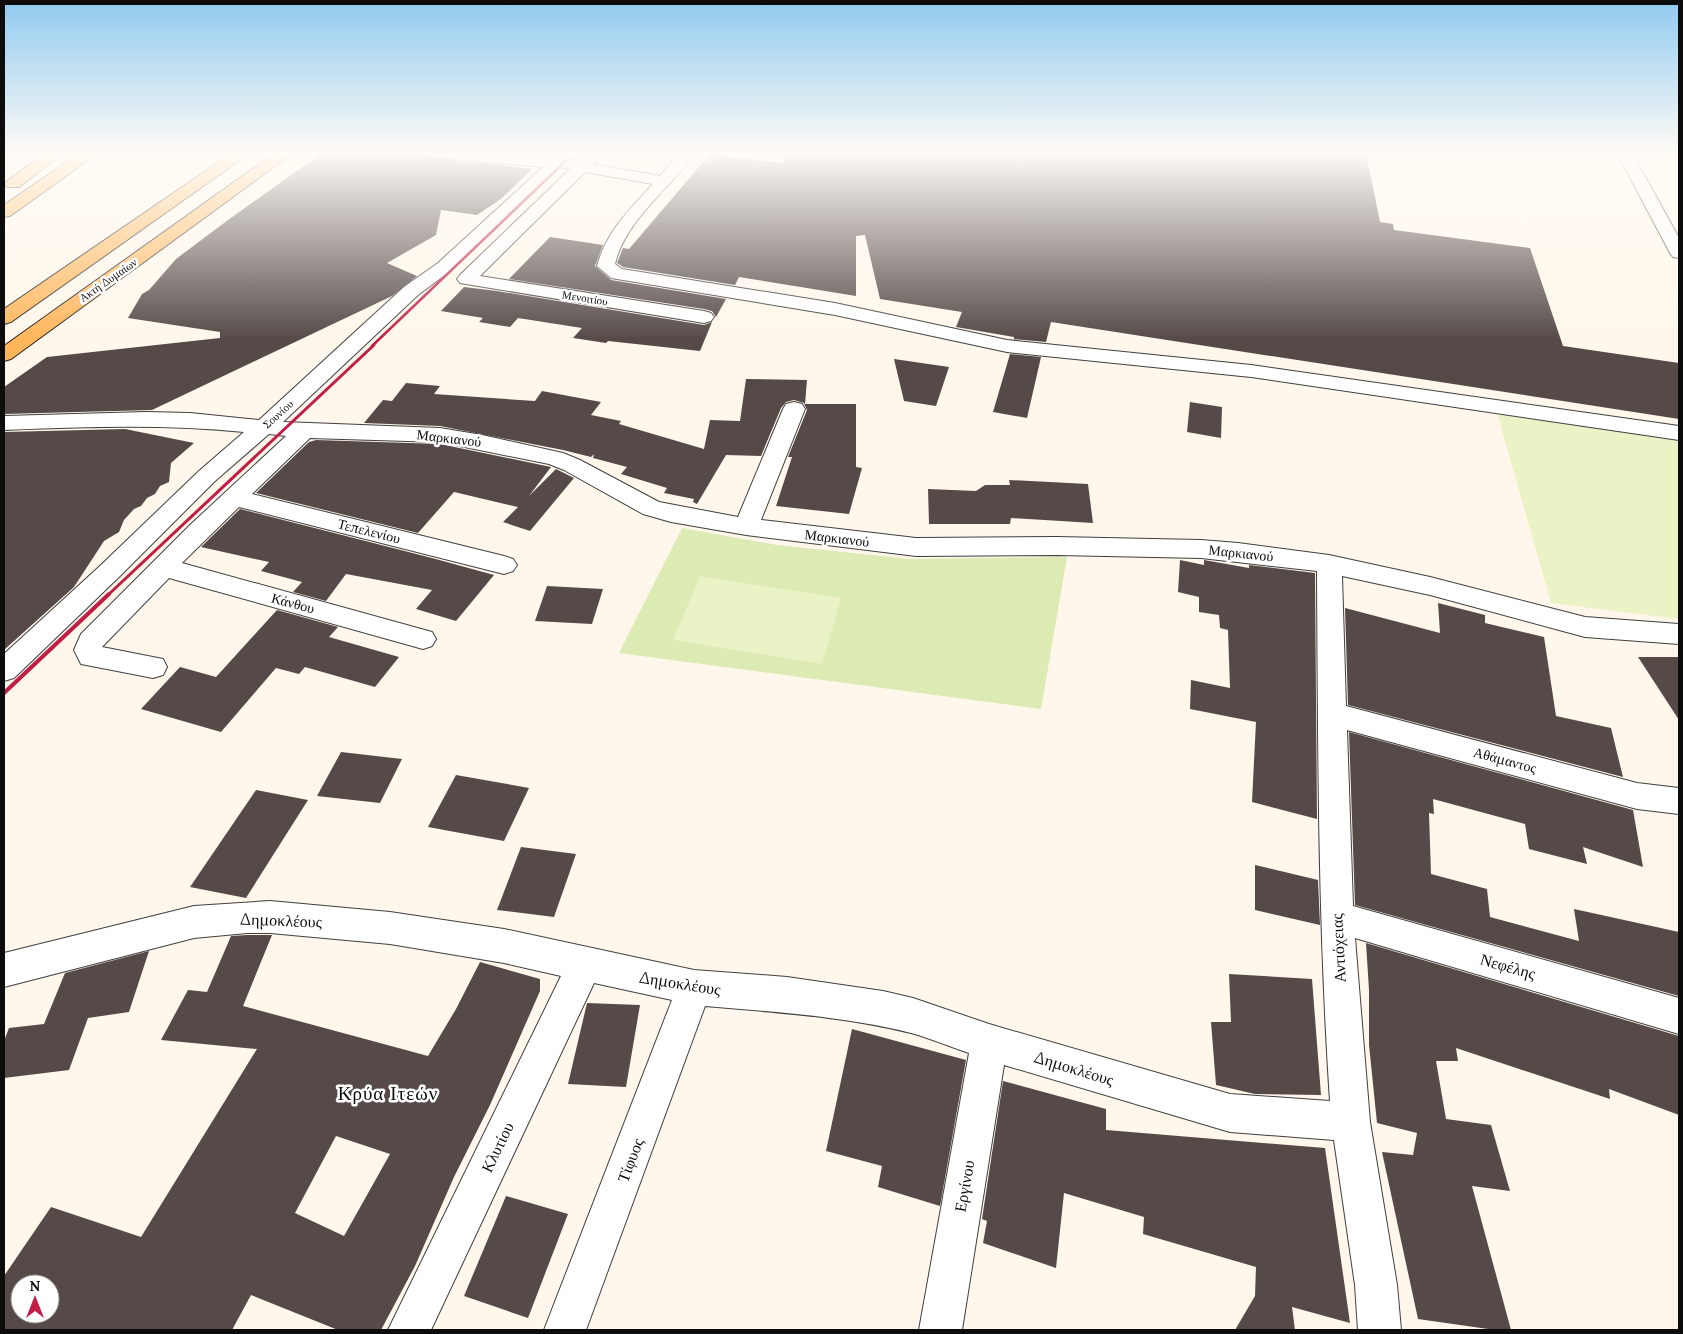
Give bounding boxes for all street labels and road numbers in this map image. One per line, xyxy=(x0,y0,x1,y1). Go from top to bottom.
street label: Ακτή Δυμαίων xyxy=(76,255,140,305)
street label: Μενοιτίου xyxy=(561,287,609,309)
street label: Σουνίου xyxy=(260,396,297,431)
street label: Μαρκιανού xyxy=(416,425,483,451)
street label: Τεπελενίου xyxy=(336,515,402,548)
street label: Μαρκιανού xyxy=(804,525,871,551)
street label: Μαρκιανού xyxy=(1208,541,1274,565)
street label: Κάνθου xyxy=(269,589,317,617)
street label: Αθάμαντος xyxy=(1471,743,1539,777)
street label: Δημοκλέους xyxy=(240,909,323,931)
street label: Αντιόχειας xyxy=(1326,912,1350,983)
street label: Νεφέλης xyxy=(1478,949,1539,984)
street label: Δημοκλέους xyxy=(638,967,723,999)
street label: Δημοκλέους xyxy=(1032,1046,1117,1090)
street label: Κλυτίου xyxy=(476,1118,518,1175)
street label: Τίφυος xyxy=(612,1135,648,1185)
street label: Εργίνου xyxy=(950,1158,978,1213)

